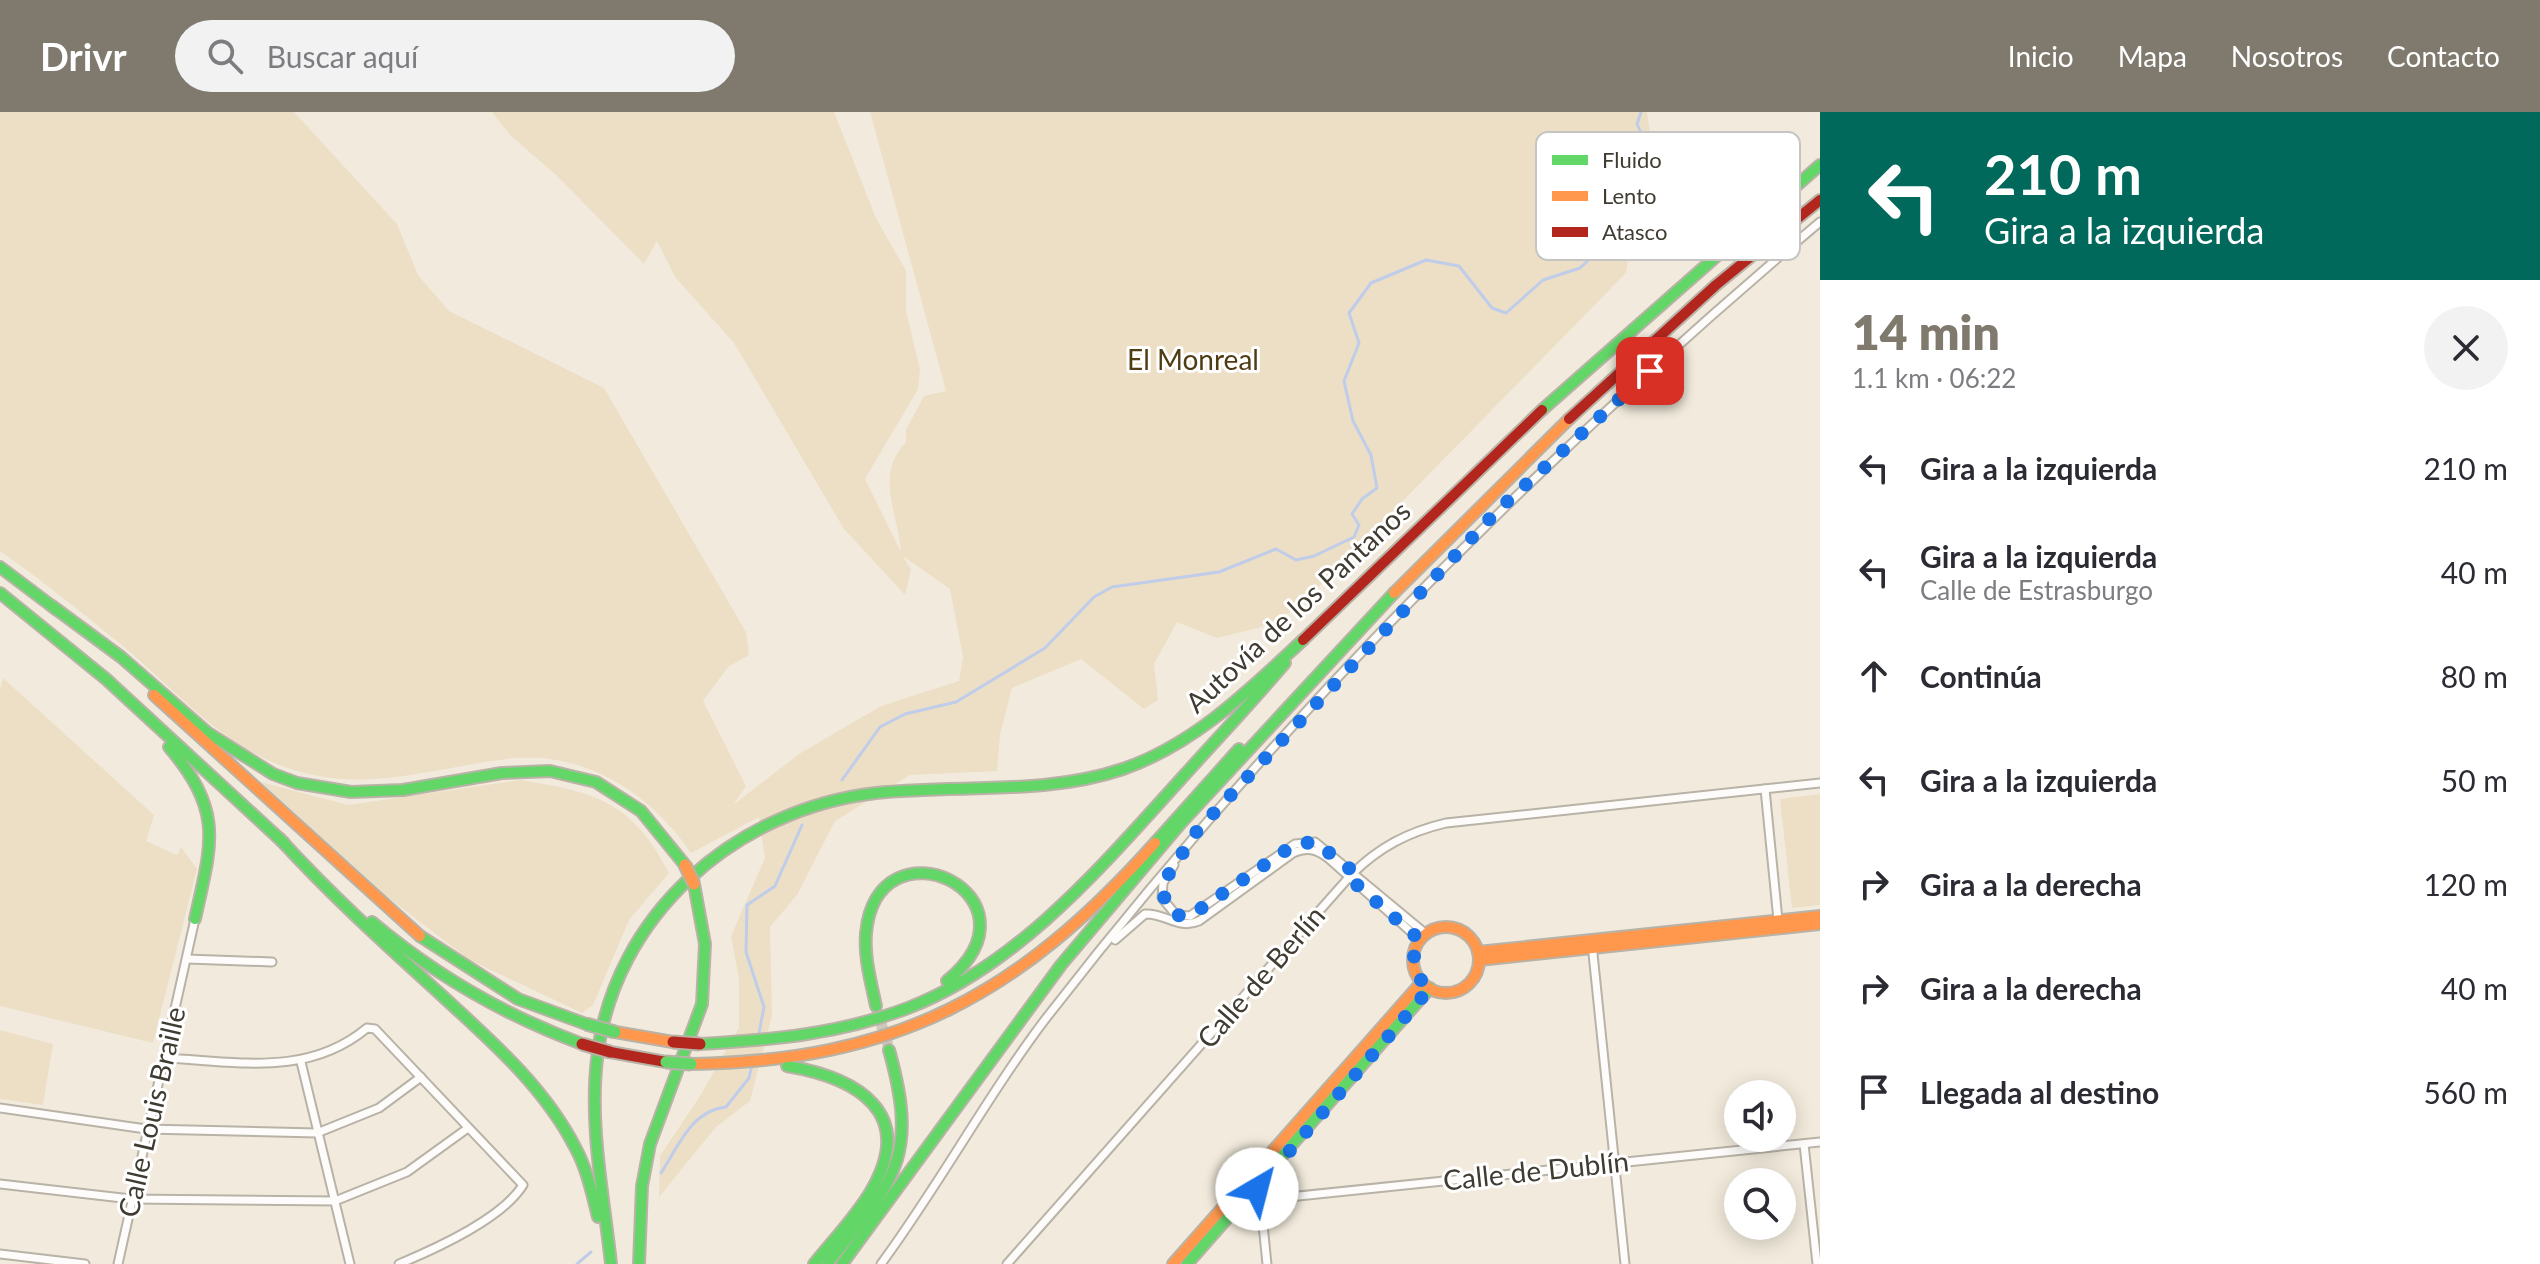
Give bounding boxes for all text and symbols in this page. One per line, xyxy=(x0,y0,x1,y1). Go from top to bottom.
search box xyxy=(175,20,735,92)
text: Drivr xyxy=(40,33,127,79)
icon: search xyxy=(203,34,247,78)
text: Buscar aquí xyxy=(267,38,418,74)
text: Inicio xyxy=(2008,39,2074,73)
text: Mapa xyxy=(2118,39,2187,73)
text: Nosotros xyxy=(2231,39,2343,73)
text: Contacto xyxy=(2387,39,2500,73)
legend xyxy=(1536,132,1800,260)
text: 210 m xyxy=(1984,140,2142,207)
icon: left xyxy=(1852,144,1956,248)
text: Fluido xyxy=(1602,146,1662,173)
text: Lento xyxy=(1602,182,1657,209)
text: Gira a la izquierda xyxy=(1984,208,2264,252)
text: Atasco xyxy=(1602,218,1667,245)
text: 14 min xyxy=(1852,303,2000,360)
button: close xyxy=(2424,306,2508,390)
pin xyxy=(1616,337,1684,405)
park label: El Monreal xyxy=(1127,342,1259,376)
icon: arrive xyxy=(1628,349,1672,393)
text: 1.1 km · 06:22 xyxy=(1852,362,2016,394)
icon: left xyxy=(1852,446,1896,490)
text: Gira a la izquierda xyxy=(1920,450,2157,486)
text: 210 m xyxy=(2423,450,2508,486)
street label: Autovía de los Pantanos xyxy=(1178,493,1417,719)
text: Gira a la izquierda xyxy=(1920,538,2157,574)
icon: left xyxy=(1852,550,1896,594)
text: 40 m xyxy=(2441,554,2508,590)
text: Calle de Estrasburgo xyxy=(1920,574,2153,606)
icon: ahead xyxy=(1852,654,1896,698)
text: Continúa xyxy=(1920,658,2042,694)
text: 80 m xyxy=(2441,658,2508,694)
icon: left xyxy=(1852,758,1896,802)
text: Gira a la izquierda xyxy=(1920,762,2157,798)
text: 50 m xyxy=(2441,762,2508,798)
icon: right xyxy=(1852,862,1896,906)
text: Gira a la derecha xyxy=(1920,866,2142,902)
text: 120 m xyxy=(2423,866,2508,902)
street label: Calle de Berlín xyxy=(1189,898,1331,1054)
icon: right xyxy=(1852,966,1896,1010)
text: Gira a la derecha xyxy=(1920,970,2142,1006)
text: 40 m xyxy=(2441,970,2508,1006)
street label: Calle Louis Braille xyxy=(110,1003,192,1220)
icon: arrive xyxy=(1852,1070,1896,1114)
text: Llegada al destino xyxy=(1920,1074,2159,1110)
text: 560 m xyxy=(2423,1074,2508,1110)
map controls xyxy=(1724,1080,1796,1240)
button: sound xyxy=(1724,1080,1796,1152)
street label: Calle de Dublín xyxy=(1441,1143,1631,1197)
position arrow xyxy=(1215,1147,1299,1231)
button: search xyxy=(1724,1168,1796,1240)

